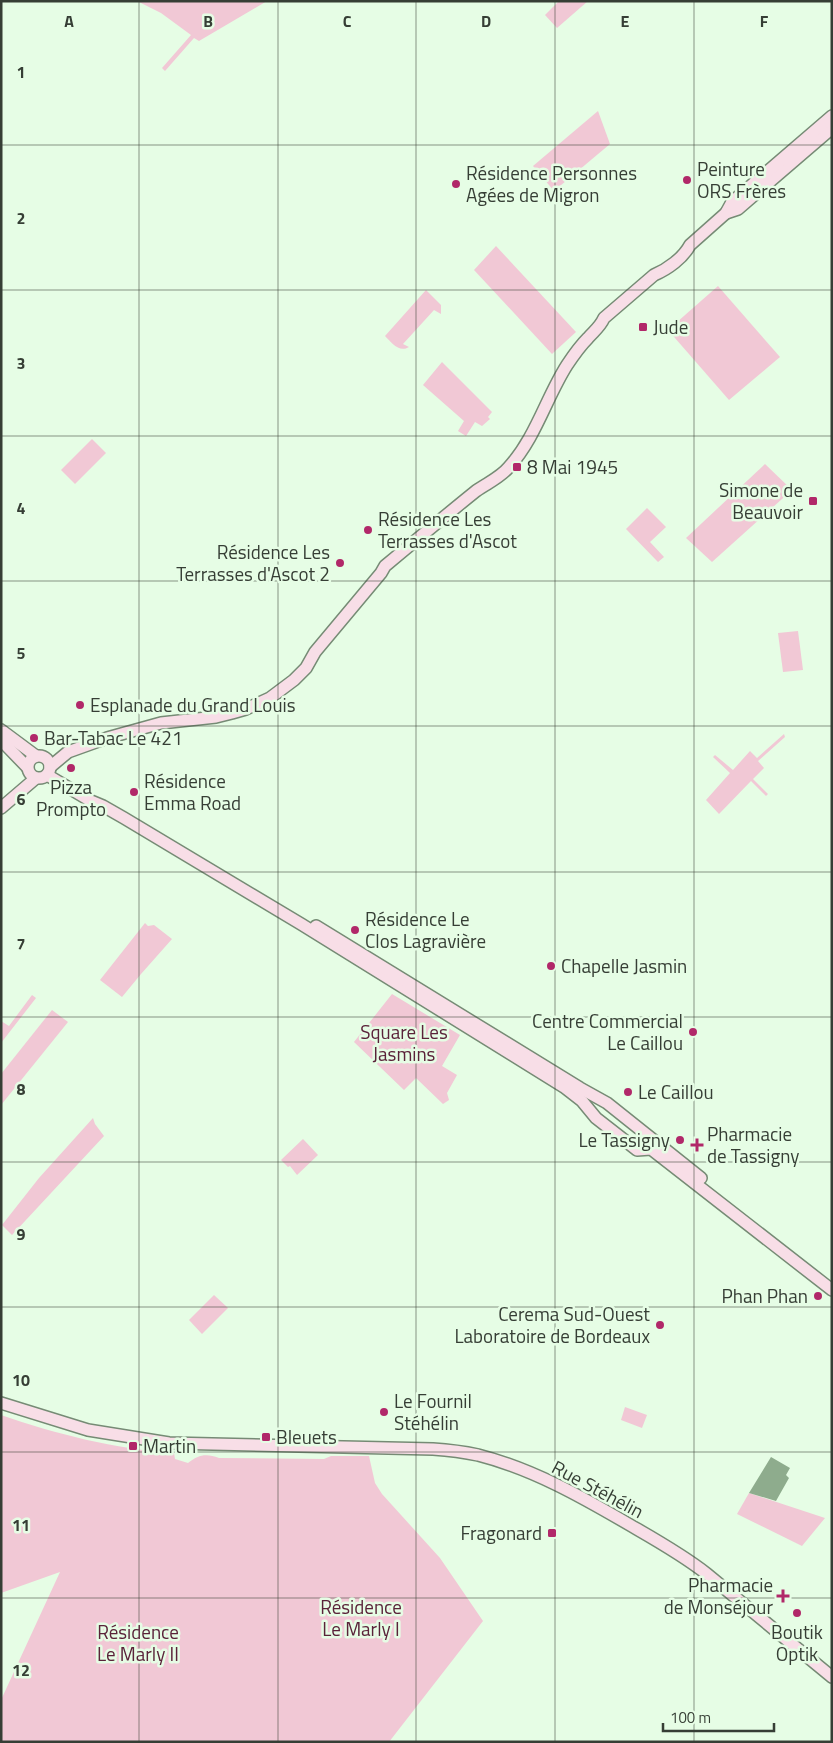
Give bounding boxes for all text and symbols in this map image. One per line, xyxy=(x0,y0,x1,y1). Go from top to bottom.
text: A xyxy=(64,9,74,33)
text: B xyxy=(203,9,213,33)
text: C xyxy=(343,9,352,33)
text: D xyxy=(481,9,491,33)
text: E xyxy=(621,9,630,33)
text: F xyxy=(760,9,769,33)
text: 1 xyxy=(17,60,25,84)
place label: Peinture ORS Frères xyxy=(697,154,786,205)
place label: Résidence Personnes Agées de Migron xyxy=(466,158,637,209)
marker: Peinture ORS Frères xyxy=(681,174,693,186)
marker: Résidence Personnes Agées de Migron xyxy=(450,178,462,190)
text: 2 xyxy=(17,206,25,230)
place label: Jude xyxy=(653,312,688,341)
marker: Jude xyxy=(637,321,649,333)
text: 3 xyxy=(17,351,25,375)
place label: 8 Mai 1945 xyxy=(527,452,618,481)
marker: 8 Mai 1945 xyxy=(511,461,523,473)
place label: Simone de Beauvoir xyxy=(719,475,803,526)
marker: Simone de Beauvoir xyxy=(807,495,819,507)
text: 4 xyxy=(17,496,26,520)
place label: Résidence Les Terrasses d'Ascot xyxy=(378,504,517,555)
marker: Résidence Les Terrasses d'Ascot xyxy=(362,524,374,536)
place label: Résidence Les Terrasses d'Ascot 2 xyxy=(176,537,330,588)
marker: Résidence Les Terrasses d'Ascot 2 xyxy=(334,557,346,569)
text: 5 xyxy=(17,641,26,665)
place label: Esplanade du Grand Louis xyxy=(90,690,296,719)
marker: Esplanade du Grand Louis xyxy=(74,699,86,711)
place label: Bar-Tabac Le 421 xyxy=(44,723,183,752)
marker: Bar-Tabac Le 421 xyxy=(28,732,40,744)
marker: Pizza Prompto xyxy=(65,762,77,774)
place label: Résidence Emma Road xyxy=(144,766,241,817)
place label: Pizza Prompto xyxy=(36,772,106,823)
marker: Résidence Emma Road xyxy=(128,786,140,798)
text: 6 xyxy=(17,787,26,811)
place label: Résidence Le Clos Lagravière xyxy=(365,904,486,955)
marker: Résidence Le Clos Lagravière xyxy=(349,924,361,936)
text: 7 xyxy=(17,932,25,956)
place label: Chapelle Jasmin xyxy=(561,951,687,980)
marker: Chapelle Jasmin xyxy=(545,960,557,972)
place label: Centre Commercial Le Caillou xyxy=(532,1006,683,1057)
park label: Square Les Jasmins xyxy=(360,1017,448,1068)
marker: Centre Commercial Le Caillou xyxy=(687,1026,699,1038)
text: 8 xyxy=(17,1077,26,1101)
place label: Le Caillou xyxy=(638,1077,714,1106)
marker: Le Caillou xyxy=(622,1086,634,1098)
place label: Pharmacie de Tassigny xyxy=(707,1119,800,1170)
place label: Le Tassigny xyxy=(579,1125,670,1154)
marker: Le Tassigny xyxy=(674,1134,686,1146)
marker: Pharmacie de Tassigny xyxy=(691,1139,703,1151)
text: 9 xyxy=(17,1222,26,1246)
place label: Phan Phan xyxy=(721,1281,808,1310)
marker: Phan Phan xyxy=(812,1290,824,1302)
place label: Cerema Sud-Ouest Laboratoire de Bordeaux xyxy=(455,1299,650,1350)
marker: Cerema Sud-Ouest Laboratoire de Bordeaux xyxy=(654,1319,666,1331)
text: 10 xyxy=(12,1368,30,1392)
place label: Le Fournil Stéhélin xyxy=(394,1386,472,1437)
marker: Le Fournil Stéhélin xyxy=(378,1406,390,1418)
place label: Bleuets xyxy=(276,1422,337,1451)
place label: Martin xyxy=(143,1431,196,1460)
marker: Bleuets xyxy=(260,1431,272,1443)
marker: Martin xyxy=(127,1440,139,1452)
street label: Rue Stéhélin xyxy=(547,1452,649,1525)
text: 11 xyxy=(12,1513,30,1537)
place label: Fragonard xyxy=(460,1518,542,1547)
marker: Fragonard xyxy=(546,1527,558,1539)
place label: Pharmacie de Monséjour xyxy=(664,1570,773,1621)
marker: Pharmacie de Monséjour xyxy=(777,1590,789,1602)
park label: Résidence Le Marly I xyxy=(320,1592,402,1643)
marker: Boutik Optik xyxy=(791,1607,803,1619)
park label: Résidence Le Marly II xyxy=(97,1617,179,1668)
place label: Boutik Optik xyxy=(771,1617,823,1668)
text: 12 xyxy=(12,1658,30,1682)
scale bar xyxy=(663,1700,774,1732)
text: 100 m xyxy=(670,1706,711,1729)

